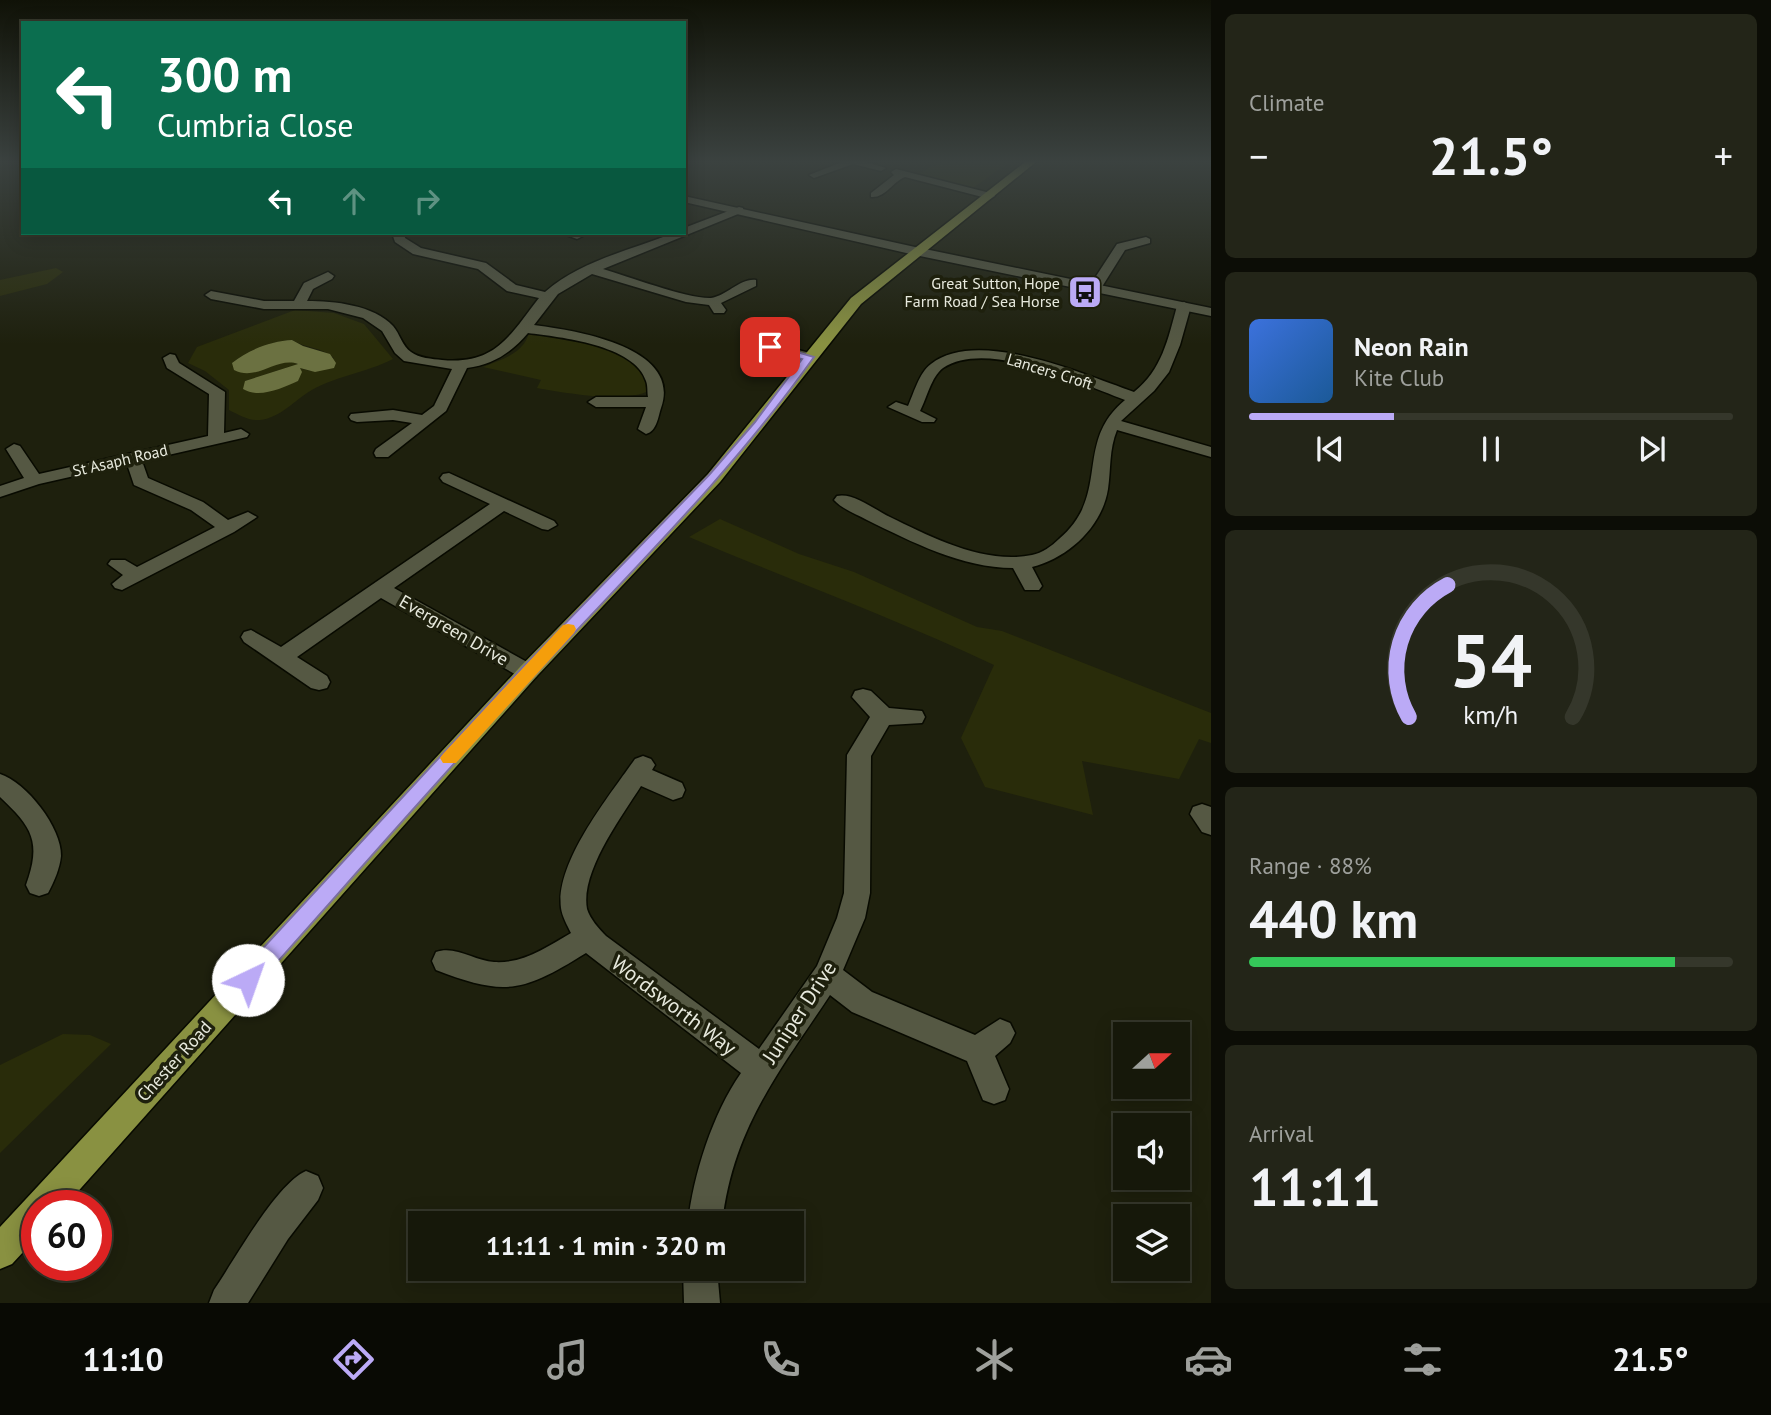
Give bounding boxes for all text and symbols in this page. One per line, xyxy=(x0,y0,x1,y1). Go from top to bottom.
text: 300 m xyxy=(157,42,292,106)
icon: left xyxy=(42,49,133,140)
text: Climate xyxy=(1249,88,1324,117)
text: Cumbria Close xyxy=(157,104,354,146)
text: 21.5° xyxy=(1429,122,1553,189)
text: − xyxy=(1249,131,1268,180)
text: + xyxy=(1714,131,1733,180)
icon: left xyxy=(262,182,300,220)
icon: ahead xyxy=(335,182,373,220)
icon: right xyxy=(408,182,446,220)
place label: Great Sutton, Hope Farm Road / Sea Horse xyxy=(905,273,1060,311)
bus stop icon: Great Sutton, Hope Farm Road / Sea Horse xyxy=(1066,273,1104,311)
pin xyxy=(740,317,800,377)
icon: arrive xyxy=(751,328,789,366)
text: Neon Rain xyxy=(1354,330,1469,363)
street label: Lancers Croft xyxy=(1005,348,1096,394)
text: Kite Club xyxy=(1354,363,1444,392)
icon: previous xyxy=(1311,430,1349,468)
icon: pause xyxy=(1472,430,1510,468)
icon: next xyxy=(1633,430,1671,468)
street label: St Asaph Road xyxy=(70,439,170,481)
street label: Evergreen Drive xyxy=(395,589,513,671)
text: 54 xyxy=(1450,614,1532,708)
text: km/h xyxy=(1464,699,1518,731)
text: Range · 88% xyxy=(1249,851,1372,880)
text: 440 km xyxy=(1249,885,1418,952)
position arrow xyxy=(211,943,285,1017)
street label: Wordsworth Way xyxy=(606,949,742,1061)
street label: Juniper Drive xyxy=(755,956,842,1069)
street label: Chester Road xyxy=(132,1016,216,1106)
north arrow xyxy=(1113,1022,1190,1099)
map controls xyxy=(1113,1022,1190,1281)
button: sound xyxy=(1113,1113,1190,1190)
text: Arrival xyxy=(1249,1119,1313,1148)
text: 11:11 xyxy=(1249,1153,1381,1220)
speed limit sign: 60 xyxy=(21,1190,112,1281)
button: layers xyxy=(1113,1204,1190,1281)
text: 11:11 · 1 min · 320 m xyxy=(486,1229,726,1262)
icon: directions xyxy=(329,1335,378,1384)
icon: music xyxy=(543,1335,592,1384)
icon: phone xyxy=(756,1335,805,1384)
icon: climate xyxy=(970,1335,1019,1384)
icon: car xyxy=(1184,1335,1233,1384)
icon: filters xyxy=(1398,1335,1447,1384)
text: 11:10 xyxy=(82,1338,164,1380)
text: 21.5° xyxy=(1612,1338,1689,1380)

